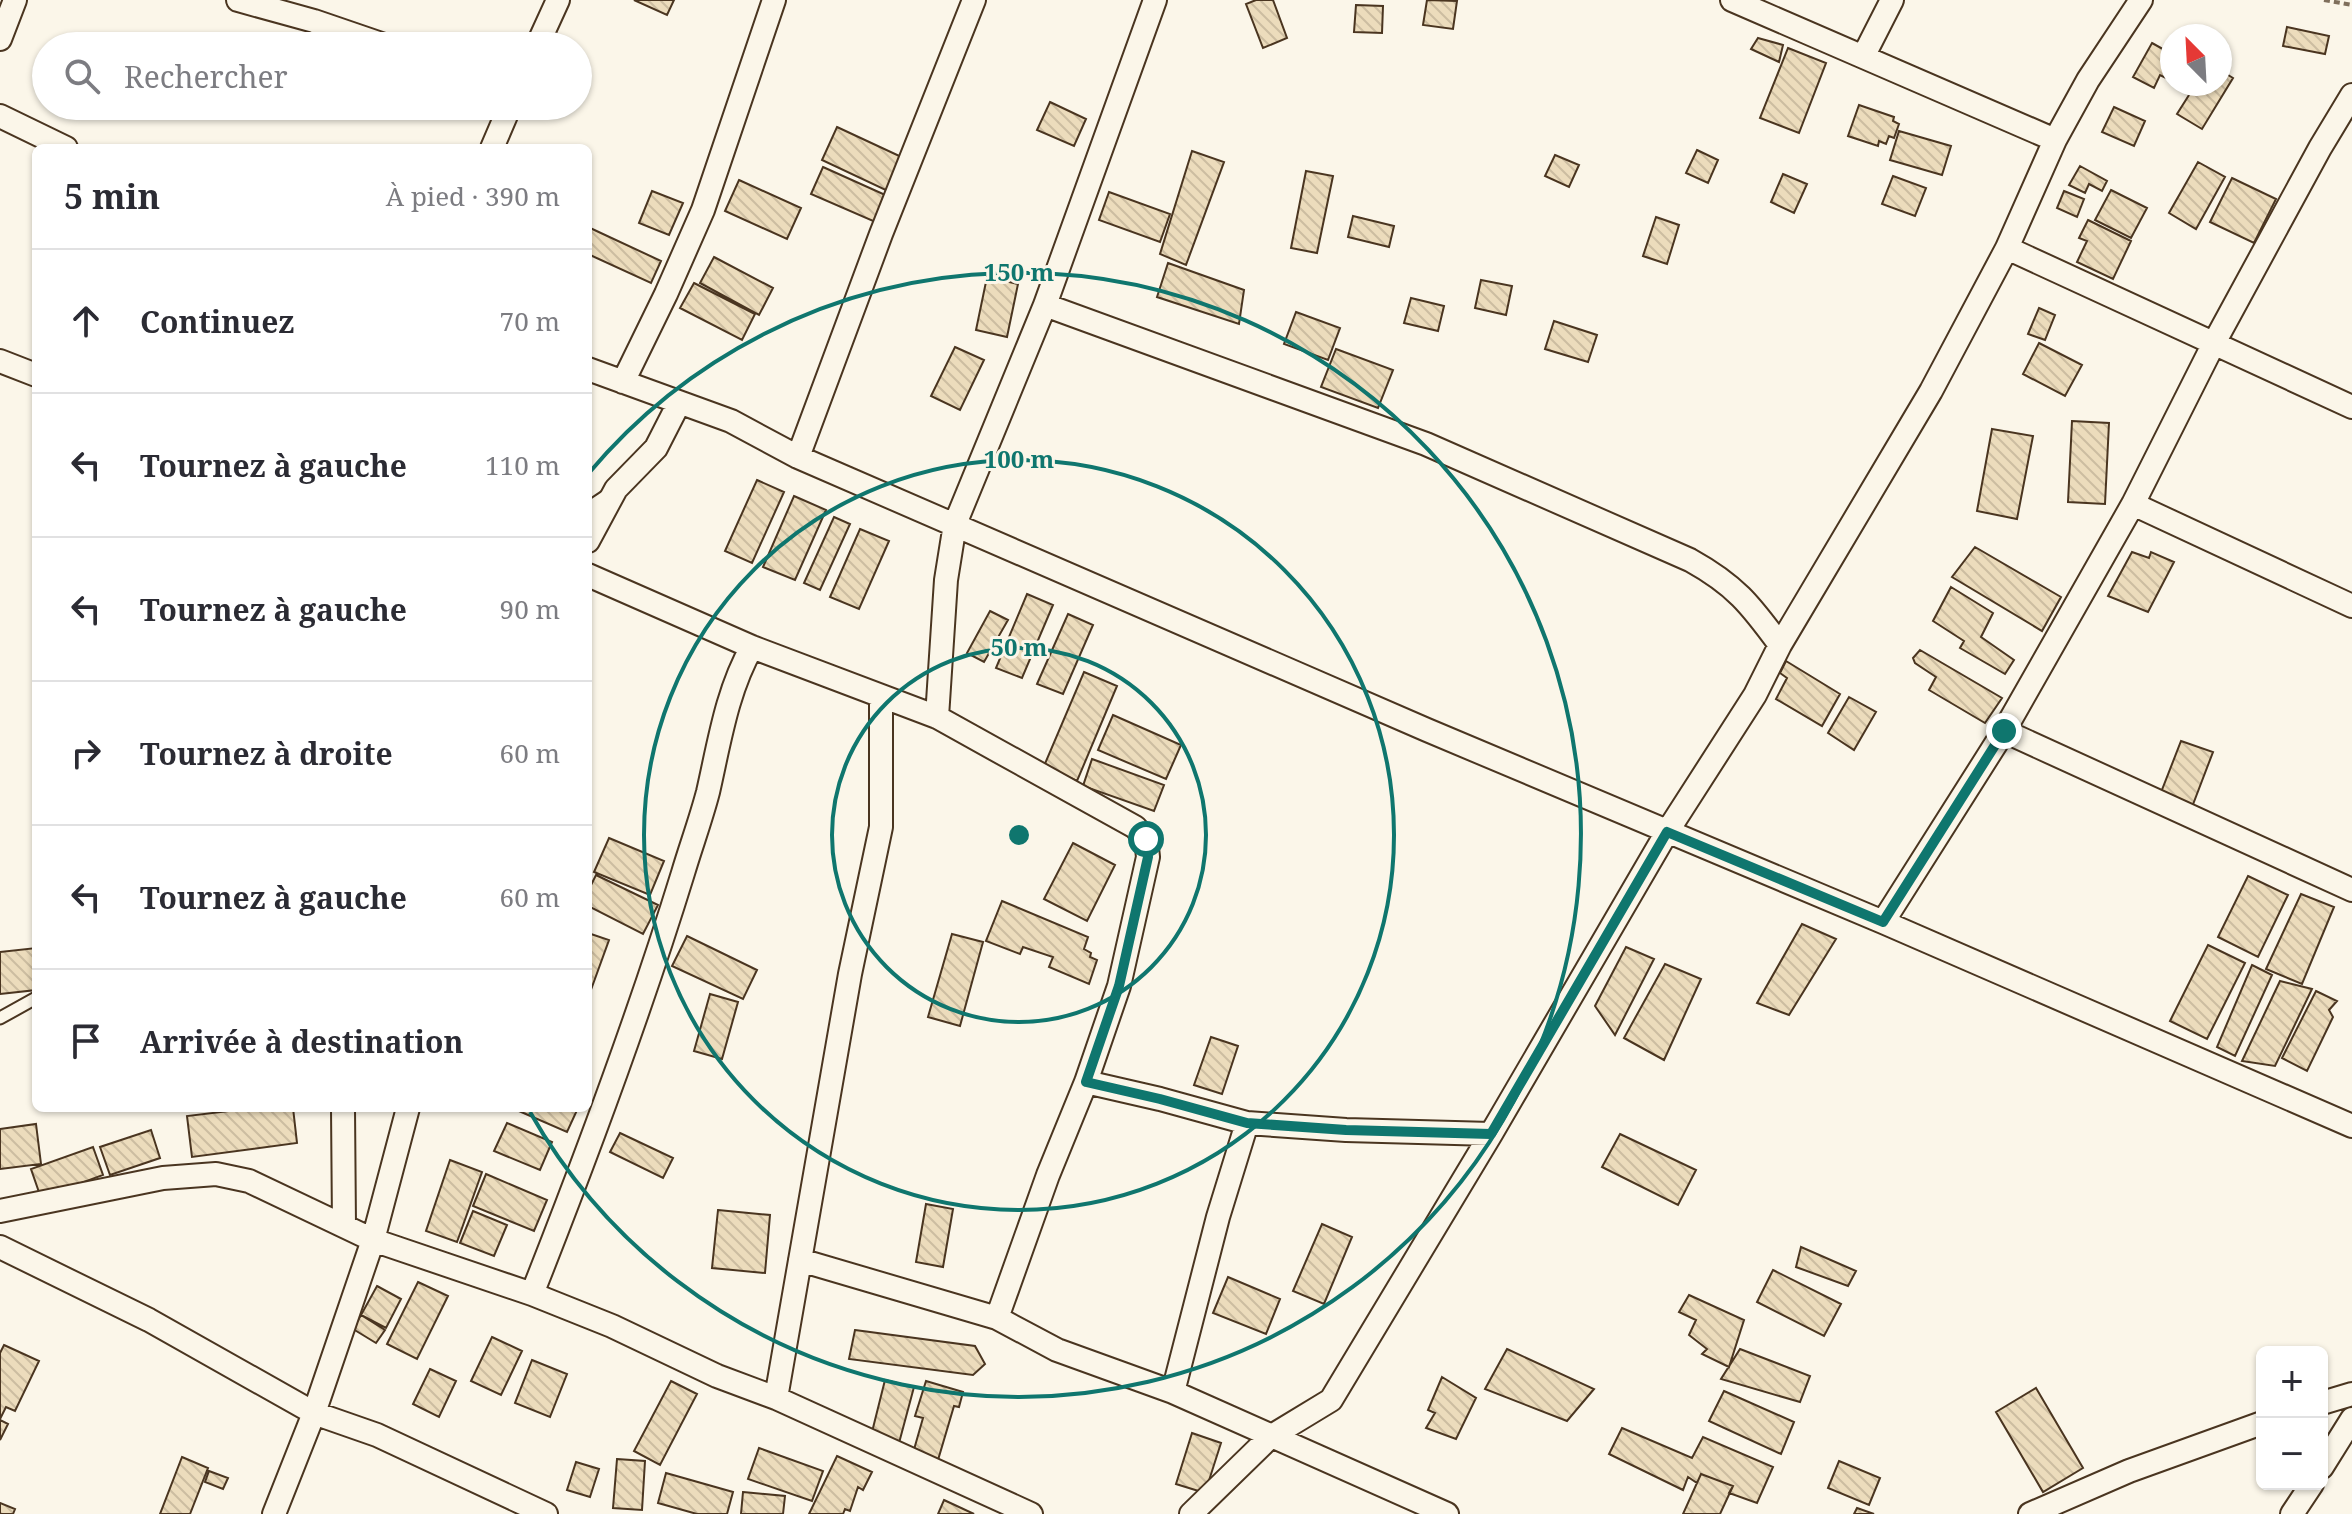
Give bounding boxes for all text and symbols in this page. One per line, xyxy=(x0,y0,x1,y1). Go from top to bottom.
north arrow xyxy=(2160,24,2232,96)
search box xyxy=(32,32,592,120)
icon: search xyxy=(60,54,104,98)
text: Rechercher xyxy=(124,56,288,97)
text: 5 min xyxy=(64,173,160,219)
text: À pied · 390 m xyxy=(386,178,560,214)
text: 150 m xyxy=(984,255,1055,288)
icon: ahead xyxy=(64,299,108,343)
text: Continuez xyxy=(140,301,294,342)
text: 70 m xyxy=(500,303,560,339)
text: 100 m xyxy=(984,442,1055,475)
icon: left xyxy=(64,443,108,487)
text: Tournez à gauche xyxy=(140,445,407,486)
text: 110 m xyxy=(485,447,560,483)
icon: left xyxy=(64,587,108,631)
text: Tournez à gauche xyxy=(140,589,407,630)
text: 90 m xyxy=(500,591,560,627)
text: 50 m xyxy=(990,630,1048,663)
route end xyxy=(1986,713,2022,749)
icon: right xyxy=(64,731,108,775)
text: Tournez à droite xyxy=(140,733,393,774)
text: 60 m xyxy=(500,735,560,771)
centre of rings xyxy=(1005,821,1033,849)
route start xyxy=(1128,821,1164,857)
icon: left xyxy=(64,875,108,919)
text: Tournez à gauche xyxy=(140,877,407,918)
text: 60 m xyxy=(500,879,560,915)
icon: arrive xyxy=(64,1019,108,1063)
text: Arrivée à destination xyxy=(140,1021,464,1062)
map controls xyxy=(2256,1346,2328,1490)
button: + xyxy=(2256,1346,2328,1418)
button: − xyxy=(2256,1418,2328,1490)

